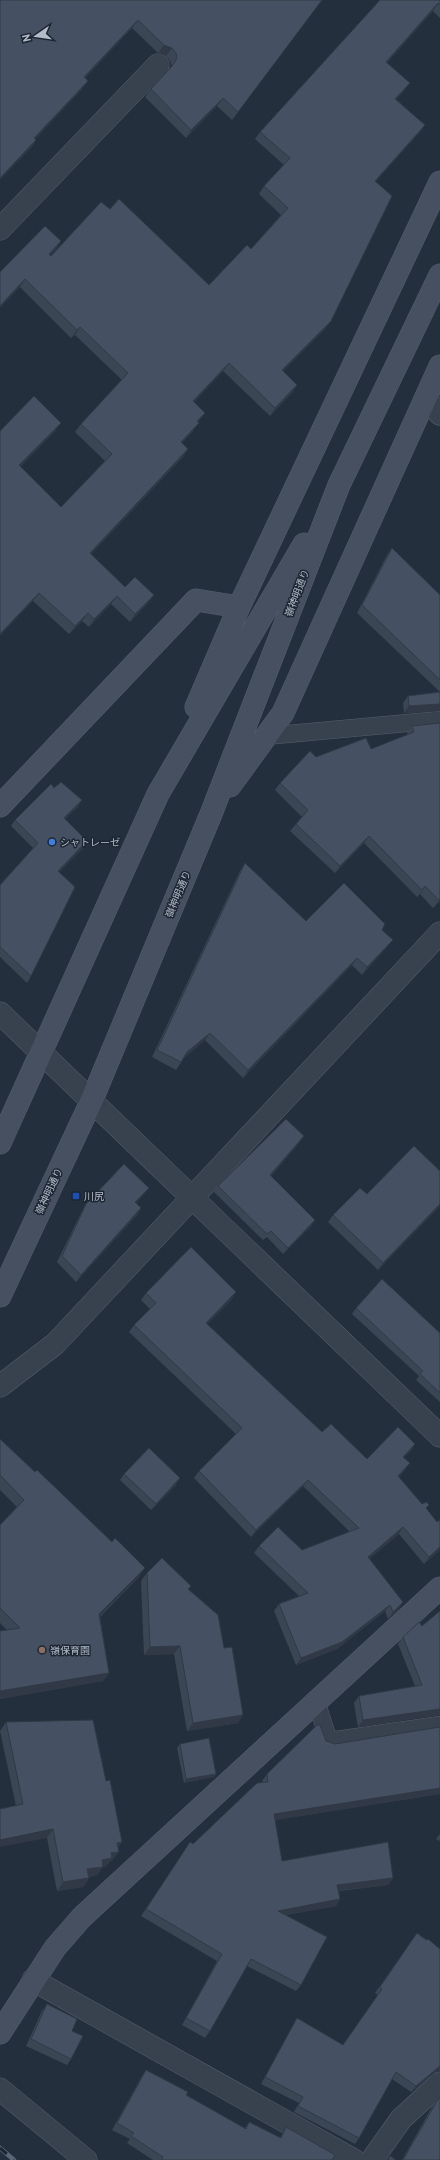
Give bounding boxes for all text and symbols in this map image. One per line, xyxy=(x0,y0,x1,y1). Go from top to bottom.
north arrow xyxy=(16,16,56,56)
text: N xyxy=(19,33,34,43)
street label: 嶺神明通り xyxy=(282,567,312,619)
place label: シャトレーゼ xyxy=(60,836,120,849)
marker: シャトレーゼ xyxy=(47,837,57,847)
street label: 嶺神明通り xyxy=(162,868,194,920)
street label: 嶺神明通り xyxy=(33,1166,65,1216)
place label: 川尻 xyxy=(84,1190,104,1203)
marker: 川尻 xyxy=(71,1191,81,1201)
place label: 嶺保育園 xyxy=(50,1644,90,1657)
marker: 嶺保育園 xyxy=(37,1645,47,1655)

